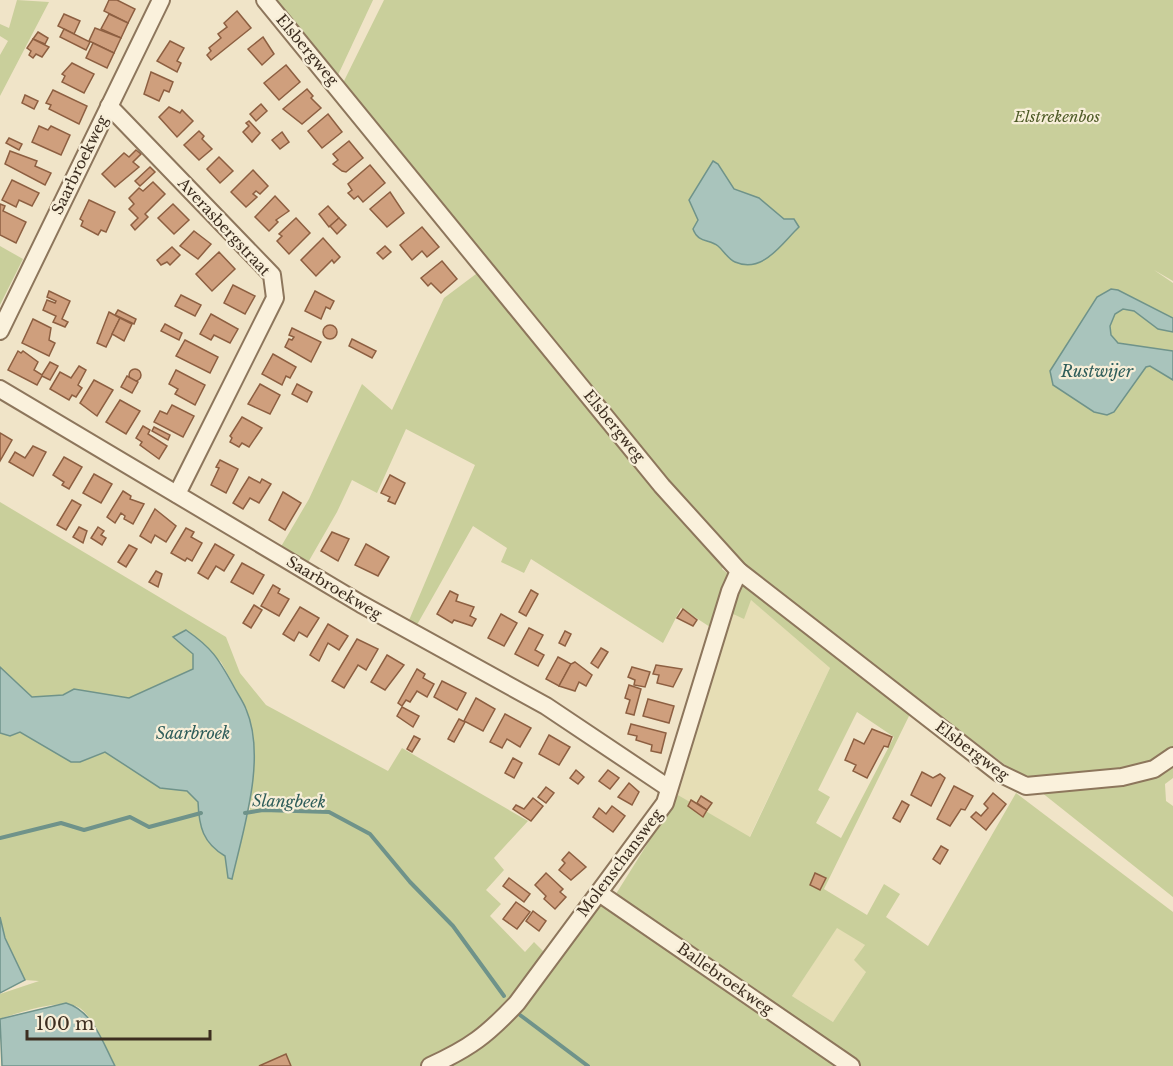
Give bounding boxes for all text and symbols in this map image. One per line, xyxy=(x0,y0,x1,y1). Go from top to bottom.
street label: Elsbergweg xyxy=(272,10,343,90)
park label: Elstrekenbos xyxy=(1013,107,1100,126)
street label: Saarbroekweg xyxy=(47,111,112,217)
street label: Averasbergstraat xyxy=(173,173,275,280)
water label: Rustwijer xyxy=(1060,361,1134,381)
street label: Elsbergweg xyxy=(580,386,650,466)
street label: Saarbroekweg xyxy=(283,552,386,624)
street label: Elsbergweg xyxy=(932,717,1014,785)
water label: Saarbroek xyxy=(156,723,230,743)
water label: Slangbeek xyxy=(252,790,326,812)
street label: Molenschansweg xyxy=(573,804,667,920)
street label: Ballebroekweg xyxy=(674,938,778,1019)
scale bar xyxy=(27,1003,210,1041)
text: 100 m xyxy=(36,1013,94,1035)

